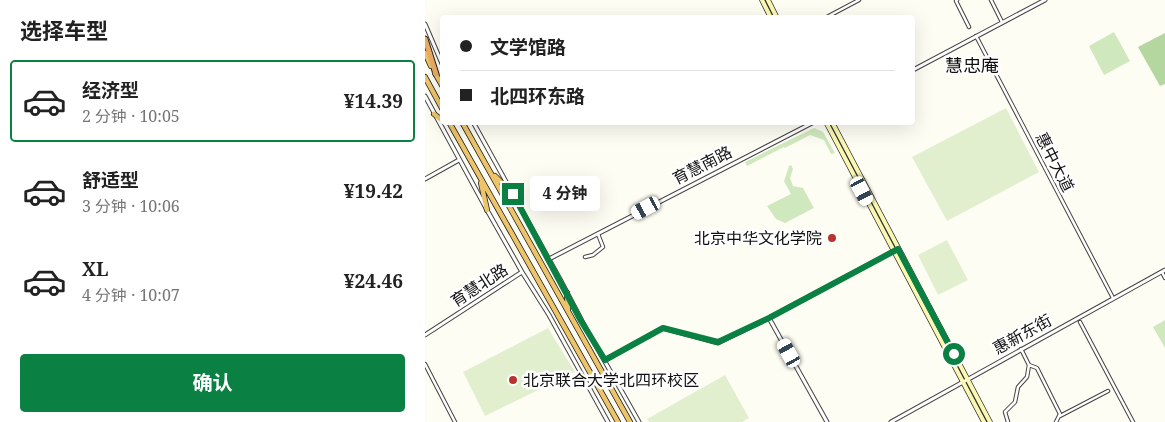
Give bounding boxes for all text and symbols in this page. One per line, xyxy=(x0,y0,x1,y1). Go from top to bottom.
text: 选择车型 xyxy=(20,15,108,45)
text: 文学馆路 xyxy=(490,34,566,60)
district label: 慧忠庵 xyxy=(945,53,999,77)
text: 经济型 xyxy=(82,77,139,103)
icon: car xyxy=(22,79,67,124)
text: 北四环东路 xyxy=(490,83,585,109)
text: ¥14.39 xyxy=(344,88,403,114)
text: 2 分钟 · 10:05 xyxy=(82,105,180,127)
street label: 惠中大道 xyxy=(1031,128,1079,196)
street label: 育慧南路 xyxy=(668,141,736,189)
text: 舒适型 xyxy=(82,167,139,193)
icon: car xyxy=(22,169,67,214)
car xyxy=(848,174,875,208)
callout: 4 分钟 xyxy=(531,176,601,212)
text: ¥19.42 xyxy=(344,178,403,204)
text: 4 分钟 xyxy=(542,182,588,204)
route end xyxy=(502,183,524,205)
car xyxy=(629,194,662,222)
text: 3 分钟 · 10:06 xyxy=(82,195,180,217)
place label: 北京中华文化学院 xyxy=(694,227,822,249)
marker: 北京中华文化学院 xyxy=(826,232,838,244)
text: XL xyxy=(82,256,108,282)
street label: 育慧北路 xyxy=(446,258,512,312)
icon: car xyxy=(22,259,67,304)
text: ¥24.46 xyxy=(344,268,403,294)
text: 4 分钟 · 10:07 xyxy=(82,284,180,306)
street label: 惠新东街 xyxy=(989,309,1055,359)
car xyxy=(775,336,802,370)
route start xyxy=(943,343,965,365)
button: 确认 xyxy=(20,354,405,412)
place label: 北京联合大学北四环校区 xyxy=(523,369,699,391)
marker: 北京联合大学北四环校区 xyxy=(507,374,519,386)

